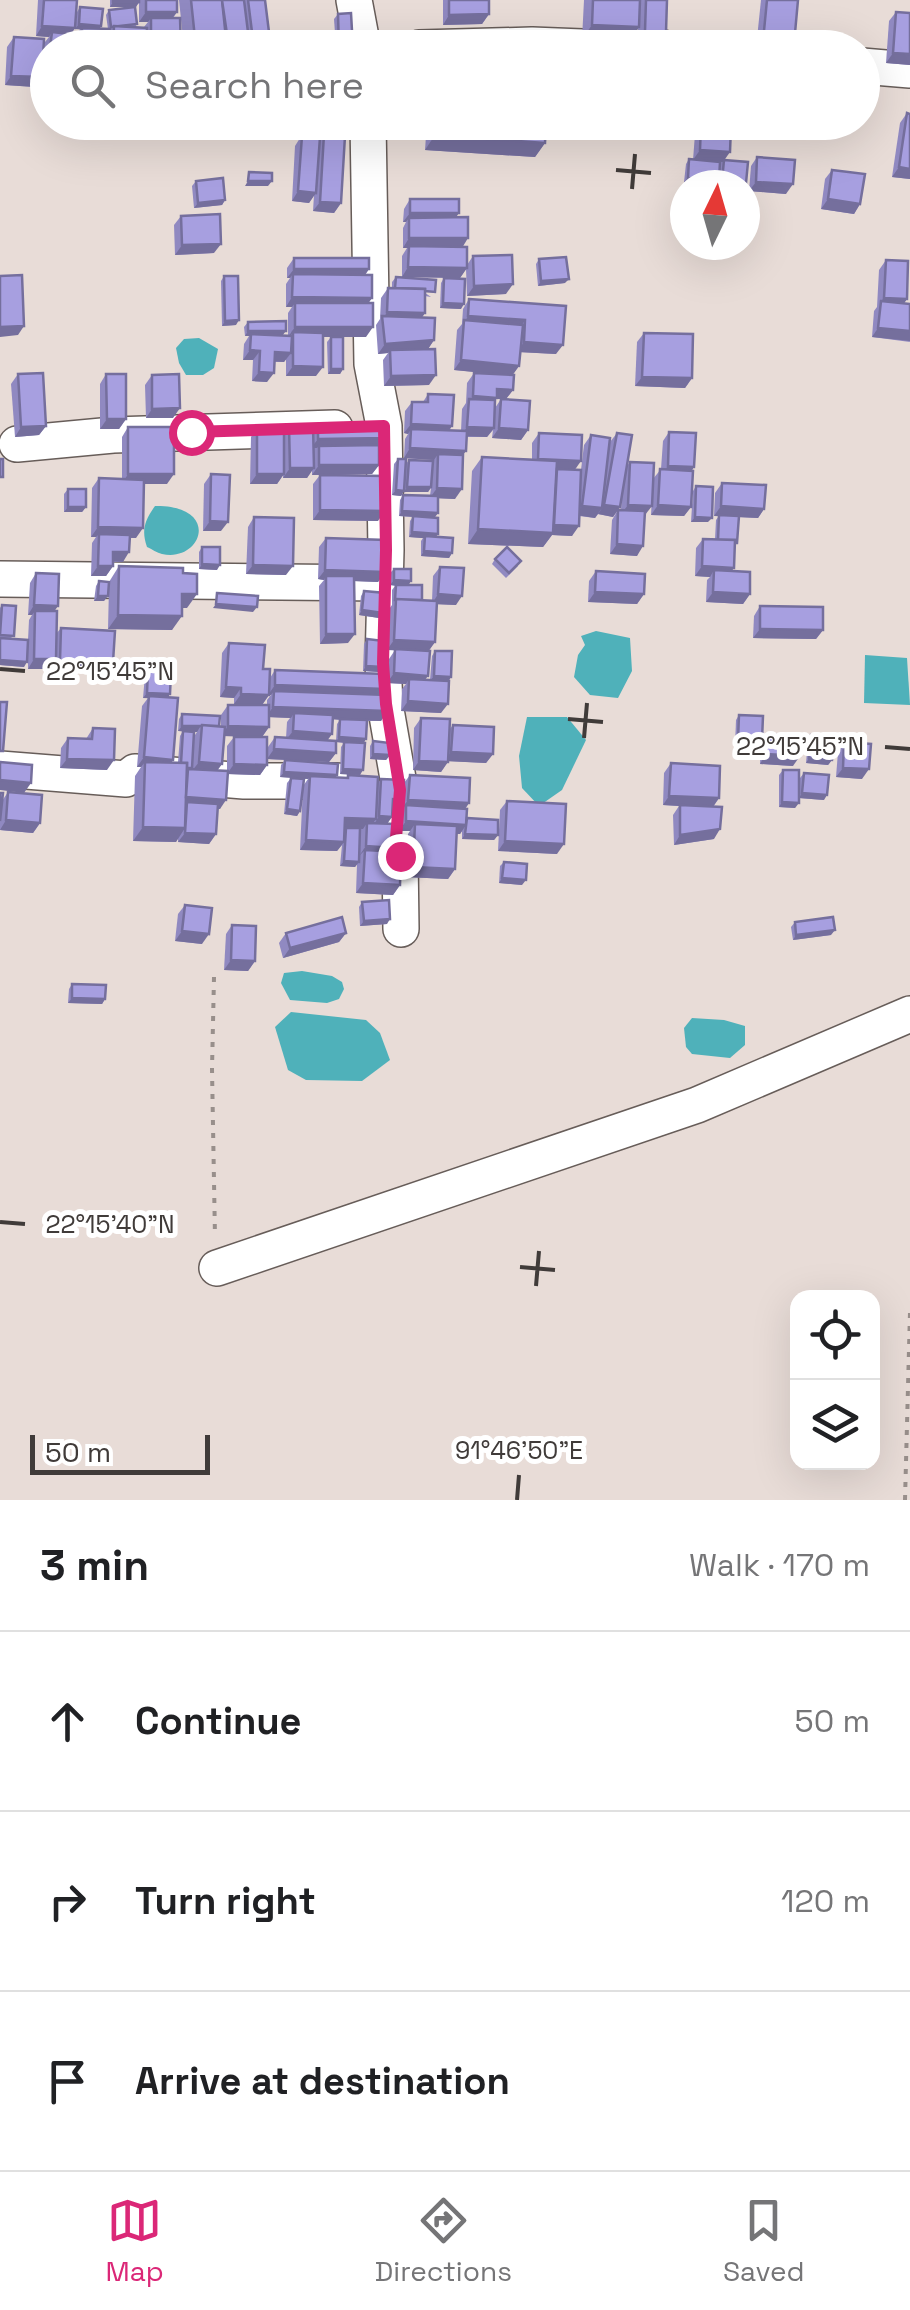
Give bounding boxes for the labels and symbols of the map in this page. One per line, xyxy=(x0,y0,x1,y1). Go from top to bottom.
north arrow xyxy=(670,170,760,260)
route start xyxy=(169,410,215,456)
text: 22°15'45"N xyxy=(46,655,174,687)
text: 22°15'45"N xyxy=(736,730,864,762)
route end xyxy=(378,834,424,880)
text: 22°15'40"N xyxy=(45,1208,175,1240)
scale bar xyxy=(30,1430,210,1474)
text: 91°46'50"E xyxy=(455,1434,583,1466)

